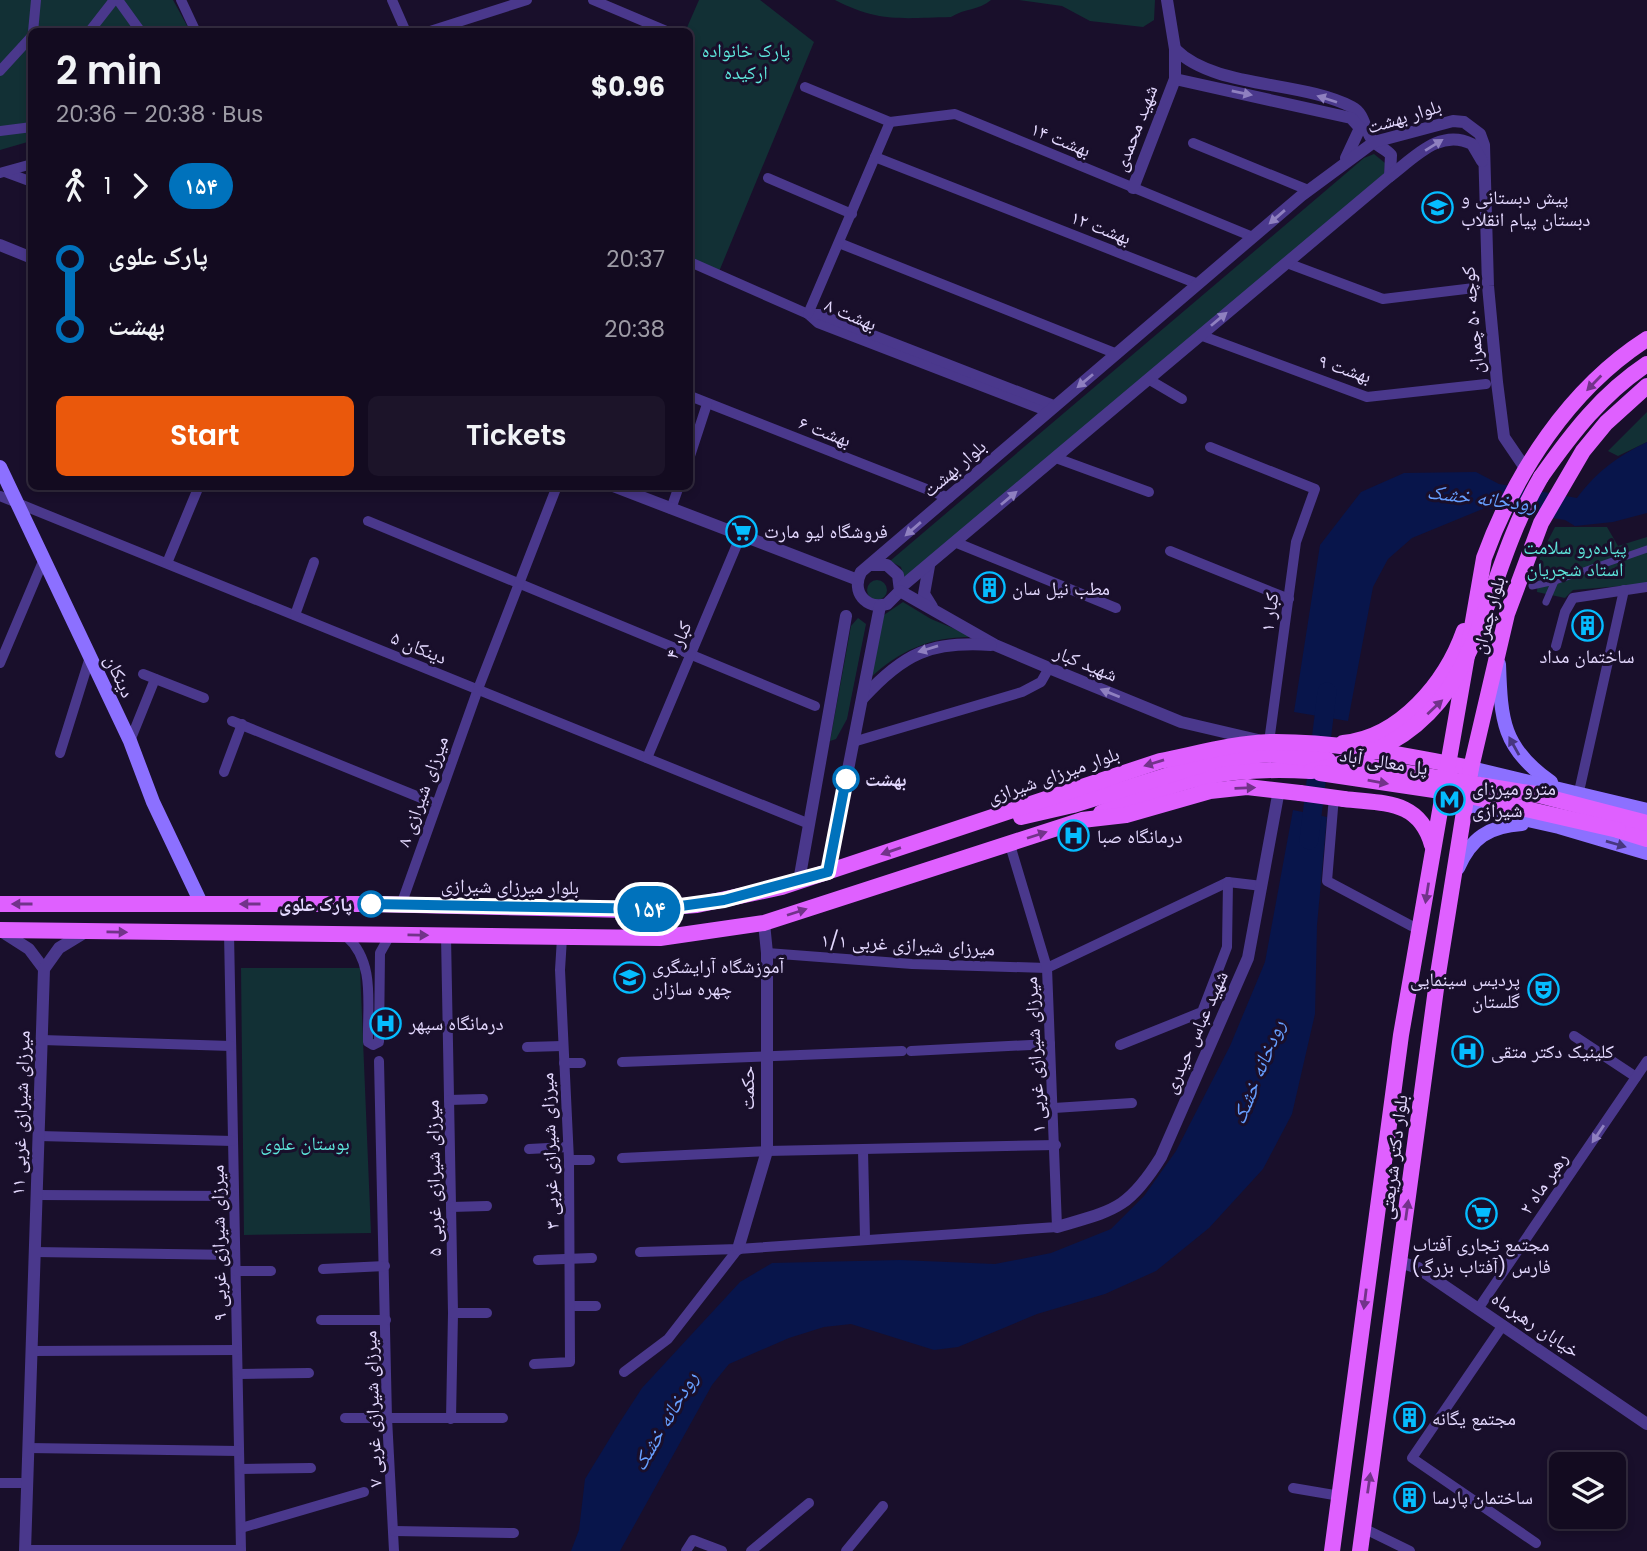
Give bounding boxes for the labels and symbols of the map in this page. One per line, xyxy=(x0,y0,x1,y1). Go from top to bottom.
park label: پارک خانواده ارکیده xyxy=(702,37,790,86)
street label: شهید محمدی xyxy=(1107,81,1164,175)
one-way arrow xyxy=(1231,88,1253,99)
street label: بلوار بهشت xyxy=(1364,92,1445,141)
one-way arrow xyxy=(1317,93,1338,103)
street label: ۱۴ بهشت xyxy=(1027,115,1095,164)
one-way arrow xyxy=(1424,139,1444,152)
place label: پیش دبستانی و دبستان پیام انقلاب xyxy=(1461,184,1591,233)
school or university icon: پیش دبستانی و دبستان پیام انقلاب xyxy=(1421,191,1455,225)
street label: ۱۲ بهشت xyxy=(1067,204,1135,251)
one-way arrow xyxy=(1268,209,1285,224)
street label: کوچه ۵۰ چمران xyxy=(1454,265,1491,375)
street label: ۸ بهشت xyxy=(821,291,881,337)
one-way arrow xyxy=(1211,312,1228,327)
street label: ۹ بهشت xyxy=(1315,347,1375,390)
one-way arrow xyxy=(1077,373,1094,388)
one-way arrow xyxy=(1586,374,1603,391)
street label: ۶ بهشت xyxy=(795,409,855,454)
street label: بلوار بهشت xyxy=(917,433,992,504)
water label: رودخانه خشک xyxy=(1426,476,1539,519)
one-way arrow xyxy=(1000,490,1018,506)
supermarket icon: فروشگاه لیو مارت xyxy=(724,514,758,548)
place label: فروشگاه لیو مارت xyxy=(764,518,888,545)
one-way arrow xyxy=(904,521,921,536)
park label: پیاده‌رو سلامت استاد شجریان xyxy=(1523,534,1627,583)
building icon: مطب نیل سان xyxy=(972,571,1006,605)
street label: بلوار چمران xyxy=(1465,573,1512,657)
place label: مطب نیل سان xyxy=(1012,575,1110,602)
street label: ۱ کبار xyxy=(1253,591,1286,633)
building icon: ساختمان مداد xyxy=(1570,608,1604,642)
street label: ۴ کبار xyxy=(658,617,699,664)
street label: ۵ دینکان xyxy=(387,624,451,671)
street label: شهید کبار xyxy=(1049,638,1122,688)
place label: ساختمان مداد xyxy=(1539,643,1635,670)
one-way arrow xyxy=(917,645,938,655)
street label: دینکان xyxy=(98,650,141,702)
one-way arrow xyxy=(1100,688,1121,699)
one-way arrow xyxy=(1426,699,1443,715)
street label: ۸ میرزای شیرازی xyxy=(390,732,455,850)
one-way arrow xyxy=(1508,736,1520,756)
street label: بلوار میرزای شیرازی xyxy=(983,740,1123,811)
street label: پل معالی آباد xyxy=(1338,741,1430,782)
one-way arrow xyxy=(1143,759,1164,769)
marker: بهشت xyxy=(833,766,859,792)
place label: بهشت xyxy=(865,766,907,793)
place label: مترو میرزای شیرازی xyxy=(1472,775,1556,824)
one-way arrow xyxy=(1368,777,1390,788)
one-way arrow xyxy=(1234,782,1256,794)
metro station icon: مترو میرزای شیرازی xyxy=(1432,782,1466,816)
hospital icon: درمانگاه صبا xyxy=(1057,819,1091,853)
place label: درمانگاه صبا xyxy=(1097,823,1183,850)
one-way arrow xyxy=(1027,830,1048,840)
one-way arrow xyxy=(1606,839,1627,849)
one-way arrow xyxy=(881,846,902,857)
street label: بلوار میرزای شیرازی xyxy=(441,872,579,901)
one-way arrow xyxy=(1421,882,1432,904)
line badge: ۱۵۴ xyxy=(609,886,689,932)
place label: پارک علوی xyxy=(279,891,352,918)
marker: پارک علوی xyxy=(358,891,384,917)
one-way arrow xyxy=(11,898,33,910)
one-way arrow xyxy=(238,898,260,909)
one-way arrow xyxy=(787,907,808,917)
one-way arrow xyxy=(106,926,128,938)
street label: ۱/۱ میرزای شیرازی غربی xyxy=(820,926,996,963)
one-way arrow xyxy=(407,930,429,941)
place label: آموزشگاه آرایشگری چهره سازان xyxy=(652,953,785,1002)
school or university icon: آموزشگاه آرایشگری چهره سازان xyxy=(612,960,646,994)
street label: شهید عباس حیدری xyxy=(1156,966,1235,1098)
place label: پردیس سینمایی گلستان xyxy=(1410,966,1520,1015)
theatre icon: پردیس سینمایی گلستان xyxy=(1526,973,1560,1007)
street label: ۱ میرزای شیرازی غربی xyxy=(1017,976,1052,1134)
hospital icon: درمانگاه سپهر xyxy=(369,1006,403,1040)
place label: درمانگاه سپهر xyxy=(408,1010,504,1037)
water label: رودخانه خشک xyxy=(1223,1015,1292,1128)
street label: میرزای شیرازی غربی ۱۱ xyxy=(4,1030,37,1196)
hospital icon: کلینیک دکتر متقی xyxy=(1451,1034,1485,1068)
place label: کلینیک دکتر متقی xyxy=(1491,1038,1614,1065)
street label: حکمت xyxy=(734,1066,761,1110)
street label: ۳ میرزای شیرازی غربی xyxy=(533,1072,566,1230)
street label: بلوار دکتر شریعتی xyxy=(1372,1093,1415,1221)
street label: ۵ میرزای شیرازی غربی xyxy=(419,1099,448,1257)
one-way arrow xyxy=(1592,1124,1605,1143)
park label: بوستان علوی xyxy=(260,1130,350,1157)
street label: ۲ رهبر ماه xyxy=(1513,1147,1574,1220)
street label: میرزای شیرازی غربی ۹ xyxy=(204,1164,233,1322)
supermarket icon: مجتمع تجاری آفتاب فارس (آفتاب بزرگ) xyxy=(1464,1196,1498,1230)
one-way arrow xyxy=(1402,1198,1413,1220)
place label: مجتمع تجاری آفتاب فارس (آفتاب بزرگ) xyxy=(1411,1231,1551,1280)
street label: خیابان رهبرماه xyxy=(1486,1285,1585,1364)
one-way arrow xyxy=(1360,1288,1371,1310)
street label: ۷ میرزای شیرازی غربی xyxy=(356,1330,389,1488)
water label: رودخانه خشک xyxy=(624,1366,705,1476)
building icon: مجتمع یگانه xyxy=(1392,1401,1426,1435)
place label: مجتمع یگانه xyxy=(1432,1405,1516,1432)
one-way arrow xyxy=(1364,1472,1375,1494)
building icon: ساختمان پارسا xyxy=(1392,1480,1426,1514)
place label: ساختمان پارسا xyxy=(1432,1484,1533,1511)

